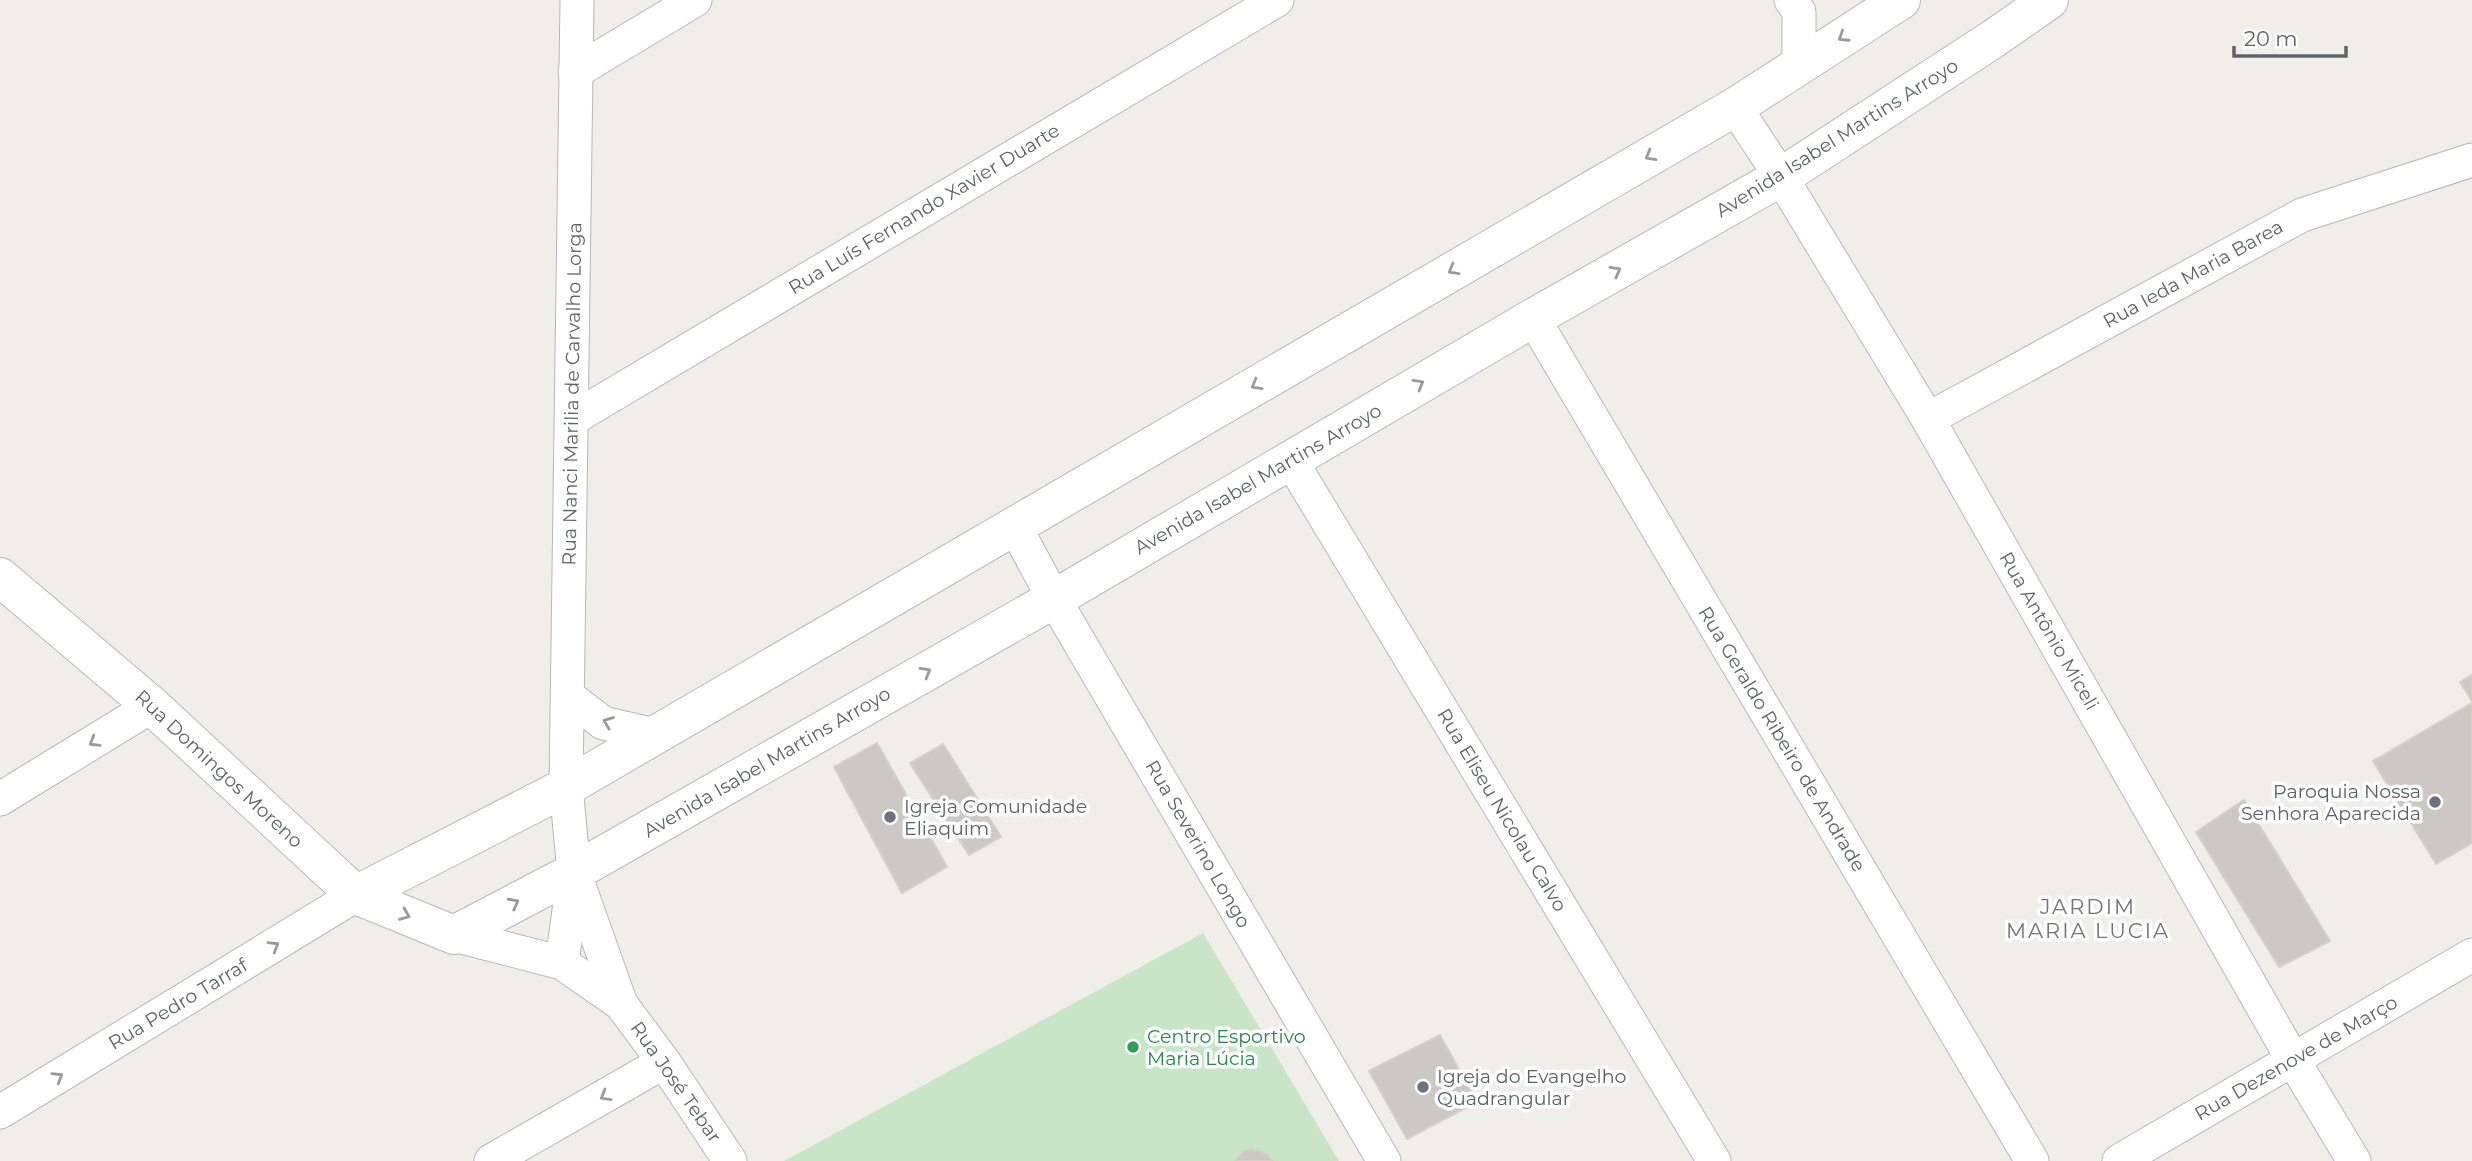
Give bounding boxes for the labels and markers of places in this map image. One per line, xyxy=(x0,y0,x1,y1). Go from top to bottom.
place label: Paroquia Nossa Senhora Aparecida xyxy=(2241,780,2421,825)
marker: Paroquia Nossa Senhora Aparecida xyxy=(2427,794,2443,810)
place label: Igreja Comunidade Eliaquim xyxy=(904,795,1087,840)
marker: Igreja Comunidade Eliaquim xyxy=(882,809,898,825)
place label: Centro Esportivo Maria Lúcia xyxy=(1147,1025,1306,1070)
marker: Centro Esportivo Maria Lúcia xyxy=(1125,1039,1141,1055)
place label: Igreja do Evangelho Quadrangular xyxy=(1437,1065,1627,1110)
marker: Igreja do Evangelho Quadrangular xyxy=(1415,1079,1431,1095)

